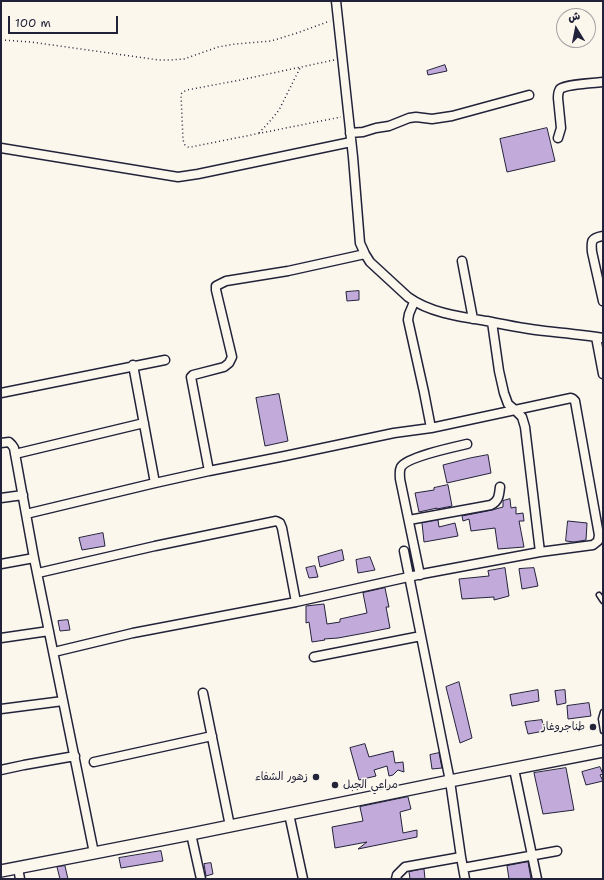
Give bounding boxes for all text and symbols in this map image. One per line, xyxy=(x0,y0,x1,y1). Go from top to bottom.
scale bar xyxy=(10,8,120,34)
north arrow xyxy=(556,8,596,48)
text: ش xyxy=(567,8,581,25)
text: 100 m xyxy=(15,15,51,31)
place label: طناجروغاز xyxy=(542,720,585,734)
marker: طناجروغاز xyxy=(588,722,598,732)
place label: زهور الشفاء xyxy=(255,770,308,784)
marker: زهور الشفاء xyxy=(311,772,321,782)
place label: مراعي الجبل xyxy=(343,778,398,792)
marker: مراعي الجبل xyxy=(330,780,340,790)

